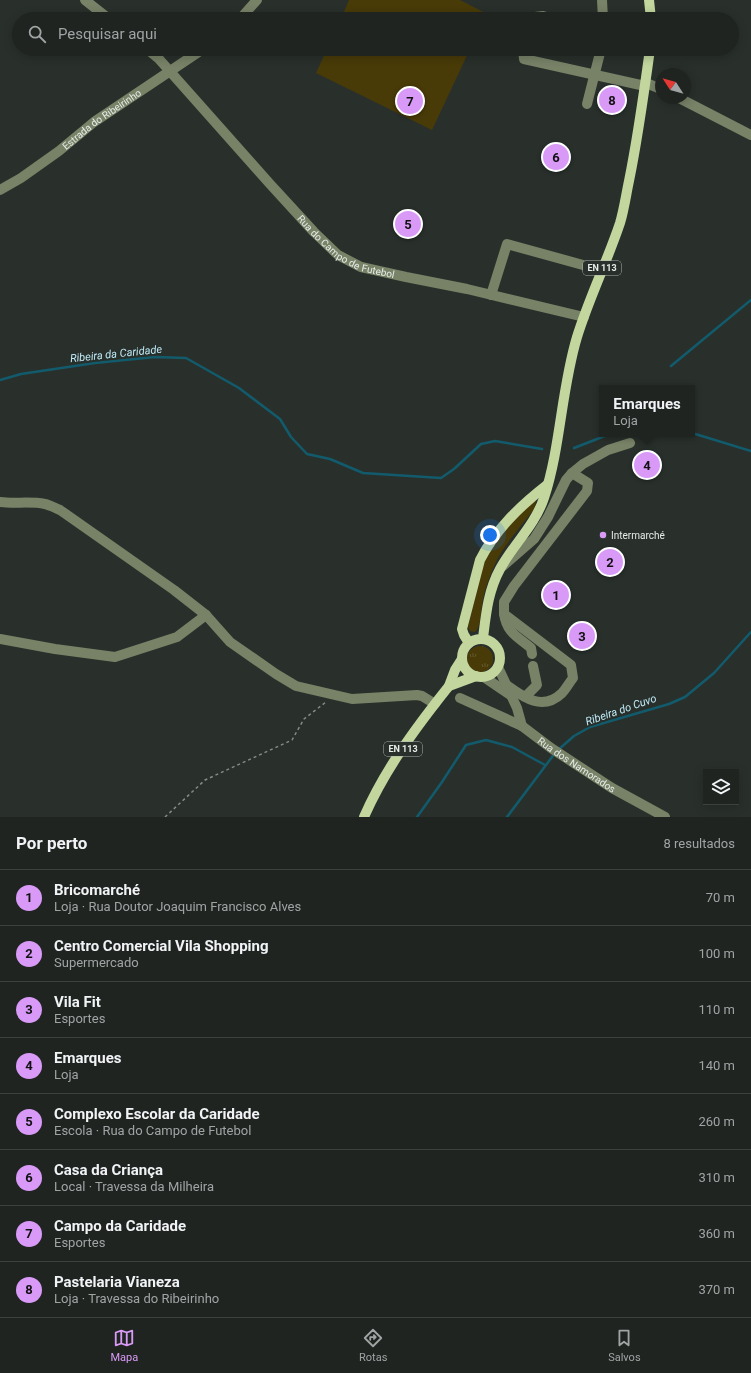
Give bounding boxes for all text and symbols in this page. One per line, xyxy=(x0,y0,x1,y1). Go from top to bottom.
search box xyxy=(12,12,739,56)
icon: search xyxy=(26,23,48,45)
text: Pesquisar aqui xyxy=(58,25,157,43)
north arrow xyxy=(655,68,691,104)
pin: 8 xyxy=(599,85,625,115)
pin: 7 xyxy=(397,86,423,116)
street label: Estrada do Ribeirinho xyxy=(60,87,143,152)
pin: 6 xyxy=(543,142,569,172)
pin: 5 xyxy=(395,209,421,239)
street label: Rua do Campo de Futebol xyxy=(296,213,396,280)
road number: EN 113 xyxy=(583,261,621,275)
water label: Ribeira da Caridade xyxy=(69,343,163,365)
popup xyxy=(599,385,695,437)
text: Emarques xyxy=(613,395,681,413)
text: Loja xyxy=(613,413,638,428)
pin: 4 xyxy=(634,450,660,480)
your location xyxy=(480,525,500,545)
marker: Intermarché xyxy=(598,530,608,540)
place label: Intermarché xyxy=(611,530,665,541)
pin: 2 xyxy=(597,547,623,577)
pin: 1 xyxy=(543,580,569,610)
pin: 3 xyxy=(569,621,595,651)
water label: Ribeira do Cuvo xyxy=(584,692,658,728)
street label: Rua dos Namorados xyxy=(536,735,617,794)
road number: EN 113 xyxy=(384,742,422,756)
map controls xyxy=(703,769,739,805)
button: layers xyxy=(703,769,739,805)
text: Por perto xyxy=(16,833,87,853)
text: 8 resultados xyxy=(663,836,735,851)
text: Bricomarché xyxy=(54,881,140,899)
text: 1 xyxy=(25,890,33,905)
text: 70 m xyxy=(706,890,735,905)
text: Loja · Rua Doutor Joaquim Francisco Alves xyxy=(54,899,301,914)
text: Centro Comercial Vila Shopping xyxy=(54,937,269,955)
text: 2 xyxy=(25,946,33,961)
text: 100 m xyxy=(698,946,735,961)
text: Supermercado xyxy=(54,955,139,970)
text: Vila Fit xyxy=(54,993,101,1011)
text: 3 xyxy=(25,1002,33,1017)
text: 110 m xyxy=(698,1002,735,1017)
text: Esportes xyxy=(54,1011,105,1026)
text: Emarques xyxy=(54,1049,121,1067)
text: 4 xyxy=(25,1058,33,1073)
text: 140 m xyxy=(698,1058,735,1073)
text: Loja xyxy=(54,1067,79,1082)
text: Complexo Escolar da Caridade xyxy=(54,1105,260,1123)
text: 5 xyxy=(25,1114,33,1129)
text: 260 m xyxy=(698,1114,735,1129)
text: Escola · Rua do Campo de Futebol xyxy=(54,1123,251,1138)
text: Casa da Criança xyxy=(54,1161,163,1179)
text: 6 xyxy=(25,1170,33,1185)
text: 310 m xyxy=(698,1170,735,1185)
text: Local · Travessa da Milheira xyxy=(54,1179,214,1194)
text: Campo da Caridade xyxy=(54,1217,186,1235)
text: 7 xyxy=(25,1226,33,1241)
text: 360 m xyxy=(698,1226,735,1241)
text: Esportes xyxy=(54,1235,105,1250)
text: Pastelaria Vianeza xyxy=(54,1273,180,1291)
text: 8 xyxy=(25,1282,33,1297)
text: 370 m xyxy=(698,1282,735,1297)
text: Loja · Travessa do Ribeirinho xyxy=(54,1291,219,1306)
tab: Mapa xyxy=(110,1327,138,1364)
tab: Rotas xyxy=(359,1327,387,1364)
tab: Salvos xyxy=(608,1327,641,1364)

